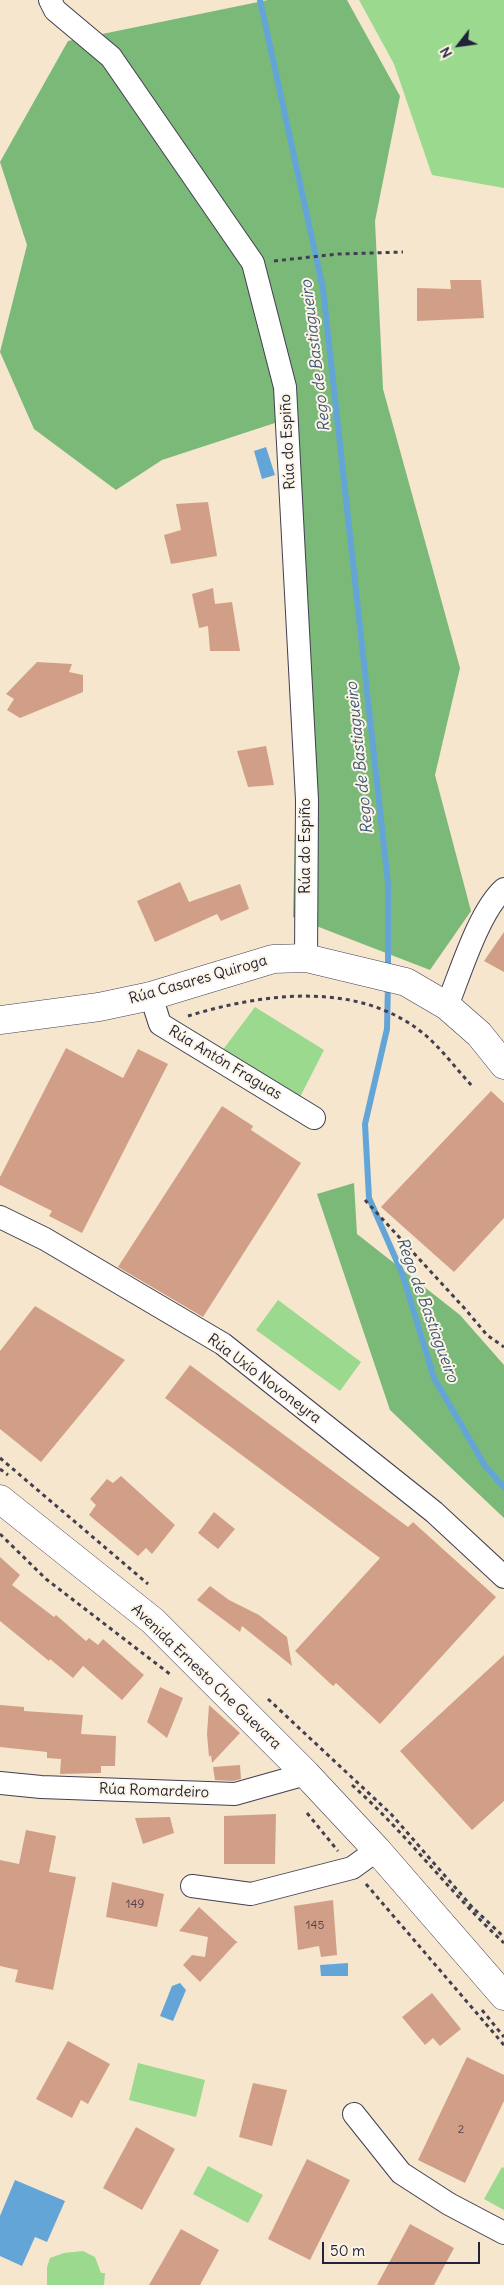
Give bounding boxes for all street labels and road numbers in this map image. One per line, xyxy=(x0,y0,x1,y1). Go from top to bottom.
street label: Rúa do Espiño xyxy=(277,394,299,490)
street label: Rúa do Espiño xyxy=(297,798,315,894)
street label: Rúa Casares Quiroga xyxy=(127,952,269,1008)
street label: Rúa Antón Fraguas xyxy=(165,1022,285,1104)
street label: Rúa Uxío Novoneyra xyxy=(204,1330,324,1428)
street label: Avenida Ernesto Che Guevara xyxy=(127,1601,285,1753)
street label: Rúa Romardeiro xyxy=(99,1780,209,1802)

